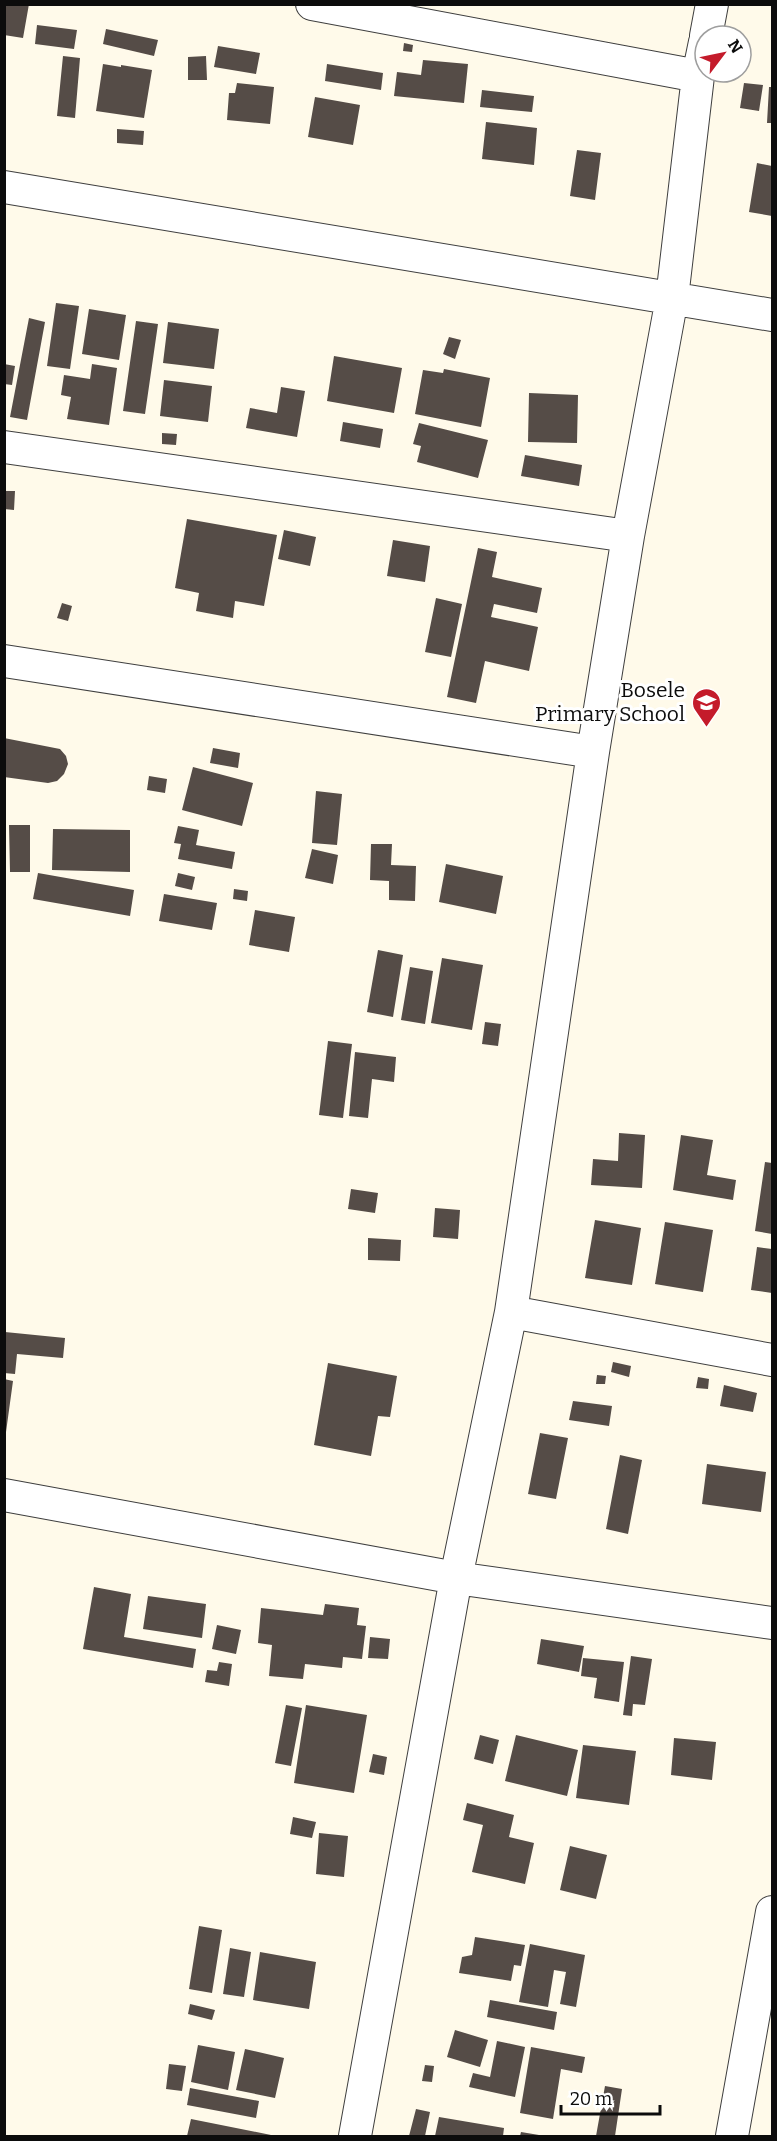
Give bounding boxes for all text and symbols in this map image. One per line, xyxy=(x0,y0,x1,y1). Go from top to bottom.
north arrow xyxy=(693,24,753,84)
text: N xyxy=(724,36,747,57)
place label: Bosele Primary School xyxy=(535,677,685,727)
school or university icon: Bosele Primary School xyxy=(690,686,722,728)
scale bar xyxy=(561,2078,660,2116)
text: 20 m xyxy=(570,2088,612,2110)

